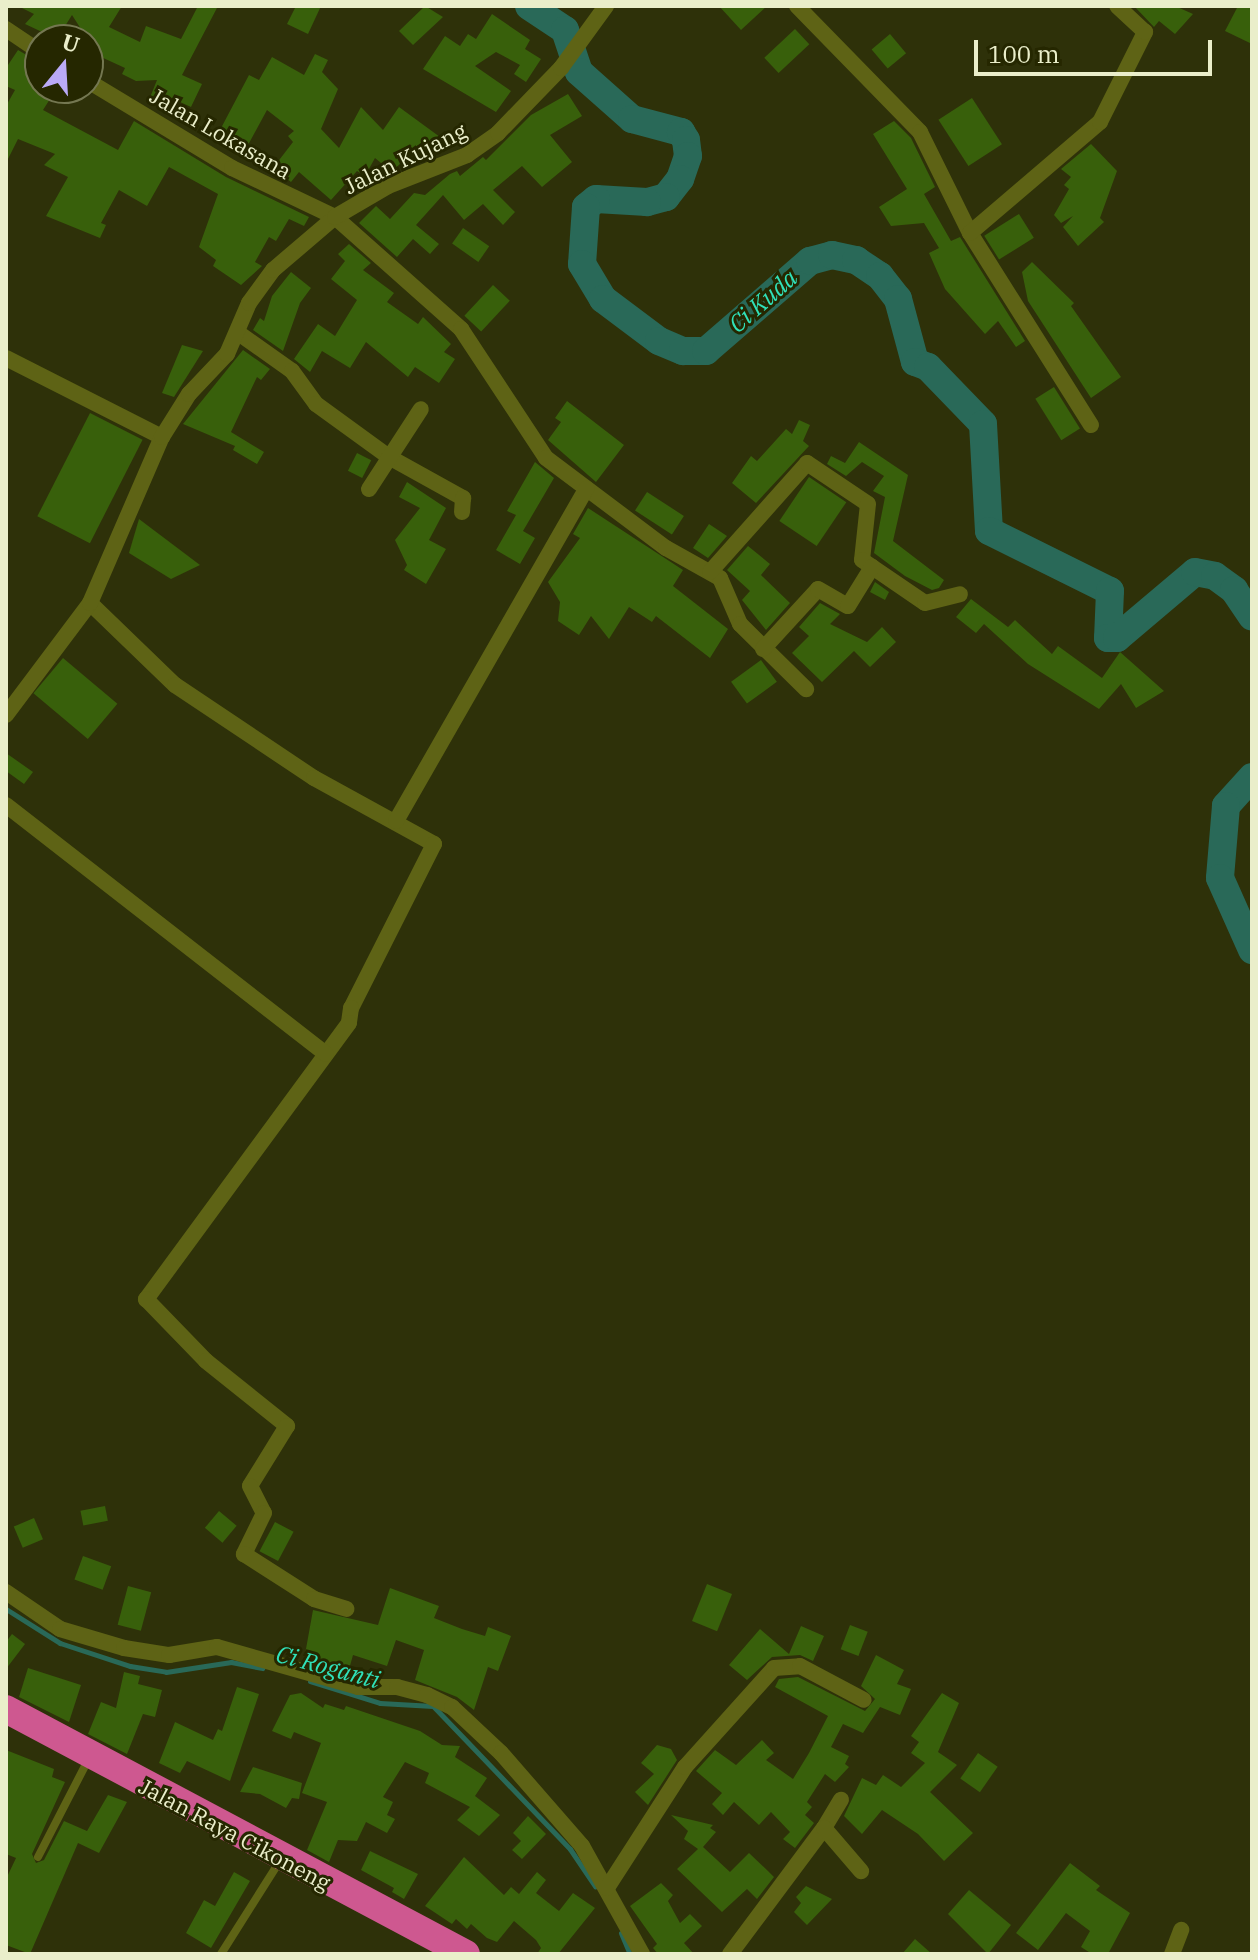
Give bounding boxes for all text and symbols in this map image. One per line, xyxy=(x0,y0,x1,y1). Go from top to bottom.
north arrow xyxy=(24,24,104,104)
scale bar xyxy=(978,24,1216,74)
text: U xyxy=(58,26,83,59)
text: 100 m xyxy=(988,38,1060,70)
street label: Jalan Lokasana xyxy=(146,82,296,184)
street label: Jalan Kujang xyxy=(339,117,471,199)
water label: Ci Kuda xyxy=(723,263,803,339)
water label: Ci Roganti xyxy=(273,1639,383,1695)
street label: Jalan Raya Cikoneng xyxy=(135,1772,335,1896)

